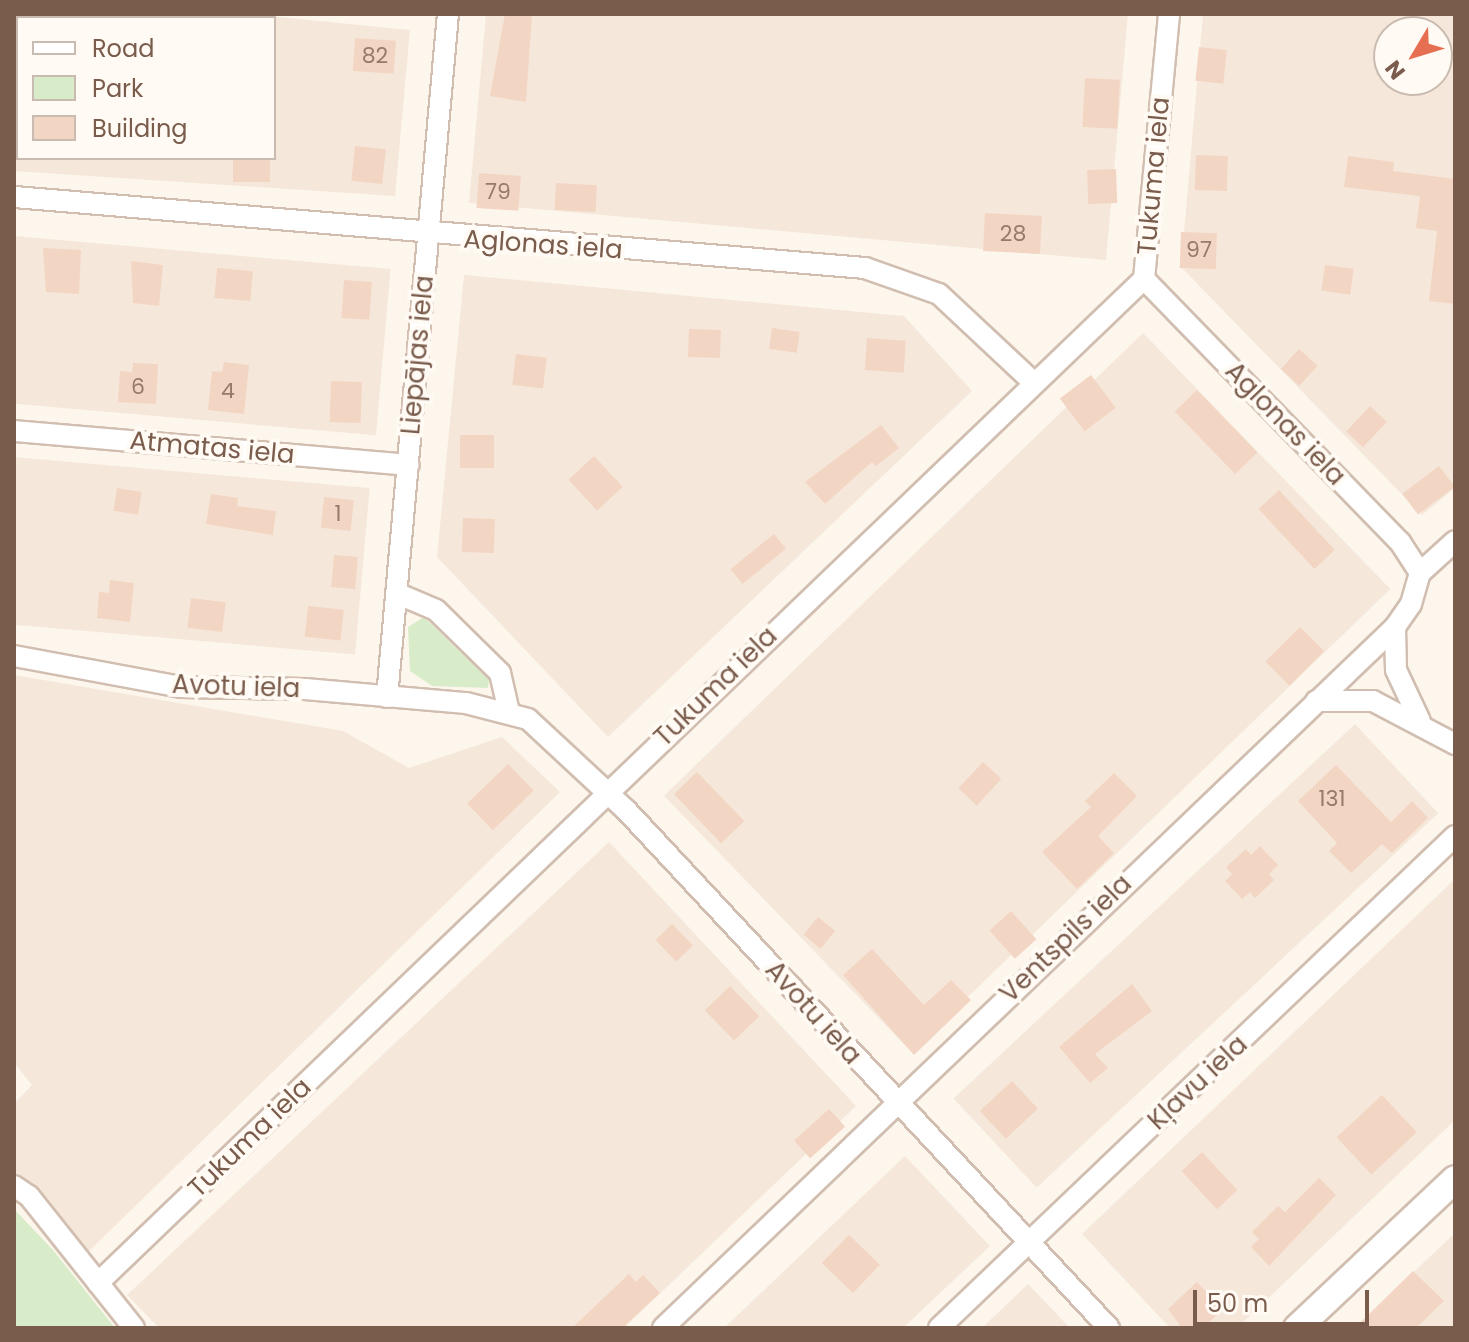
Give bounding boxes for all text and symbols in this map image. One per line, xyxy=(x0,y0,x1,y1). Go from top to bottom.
legend xyxy=(16,16,276,160)
north arrow xyxy=(1373,16,1453,96)
text: Road xyxy=(92,32,154,65)
house number: 82 xyxy=(362,43,388,69)
text: N xyxy=(1378,54,1413,86)
text: Park xyxy=(92,72,143,105)
street label: Tukuma iela xyxy=(1132,96,1176,256)
text: Building xyxy=(92,112,188,145)
house number: 79 xyxy=(485,179,511,205)
house number: 28 xyxy=(1000,221,1026,247)
street label: Aglonas iela xyxy=(462,224,624,266)
house number: 97 xyxy=(1186,237,1212,263)
street label: Liepājas iela xyxy=(395,274,441,436)
street label: Aglonas iela xyxy=(1218,356,1352,492)
house number: 6 xyxy=(131,374,145,400)
house number: 4 xyxy=(221,378,235,404)
street label: Atmatas iela xyxy=(128,425,296,471)
house number: 1 xyxy=(334,501,342,527)
street label: Tukuma iela xyxy=(648,621,784,753)
street label: Avotu iela xyxy=(171,669,301,705)
house number: 131 xyxy=(1318,786,1346,812)
street label: Ventspils iela xyxy=(994,868,1138,1010)
street label: Avotu iela xyxy=(758,955,868,1071)
street label: Kļavu iela xyxy=(1142,1029,1254,1137)
street label: Tukuma iela xyxy=(182,1072,318,1204)
scale bar xyxy=(1197,1274,1373,1324)
text: 50 m xyxy=(1207,1287,1268,1320)

